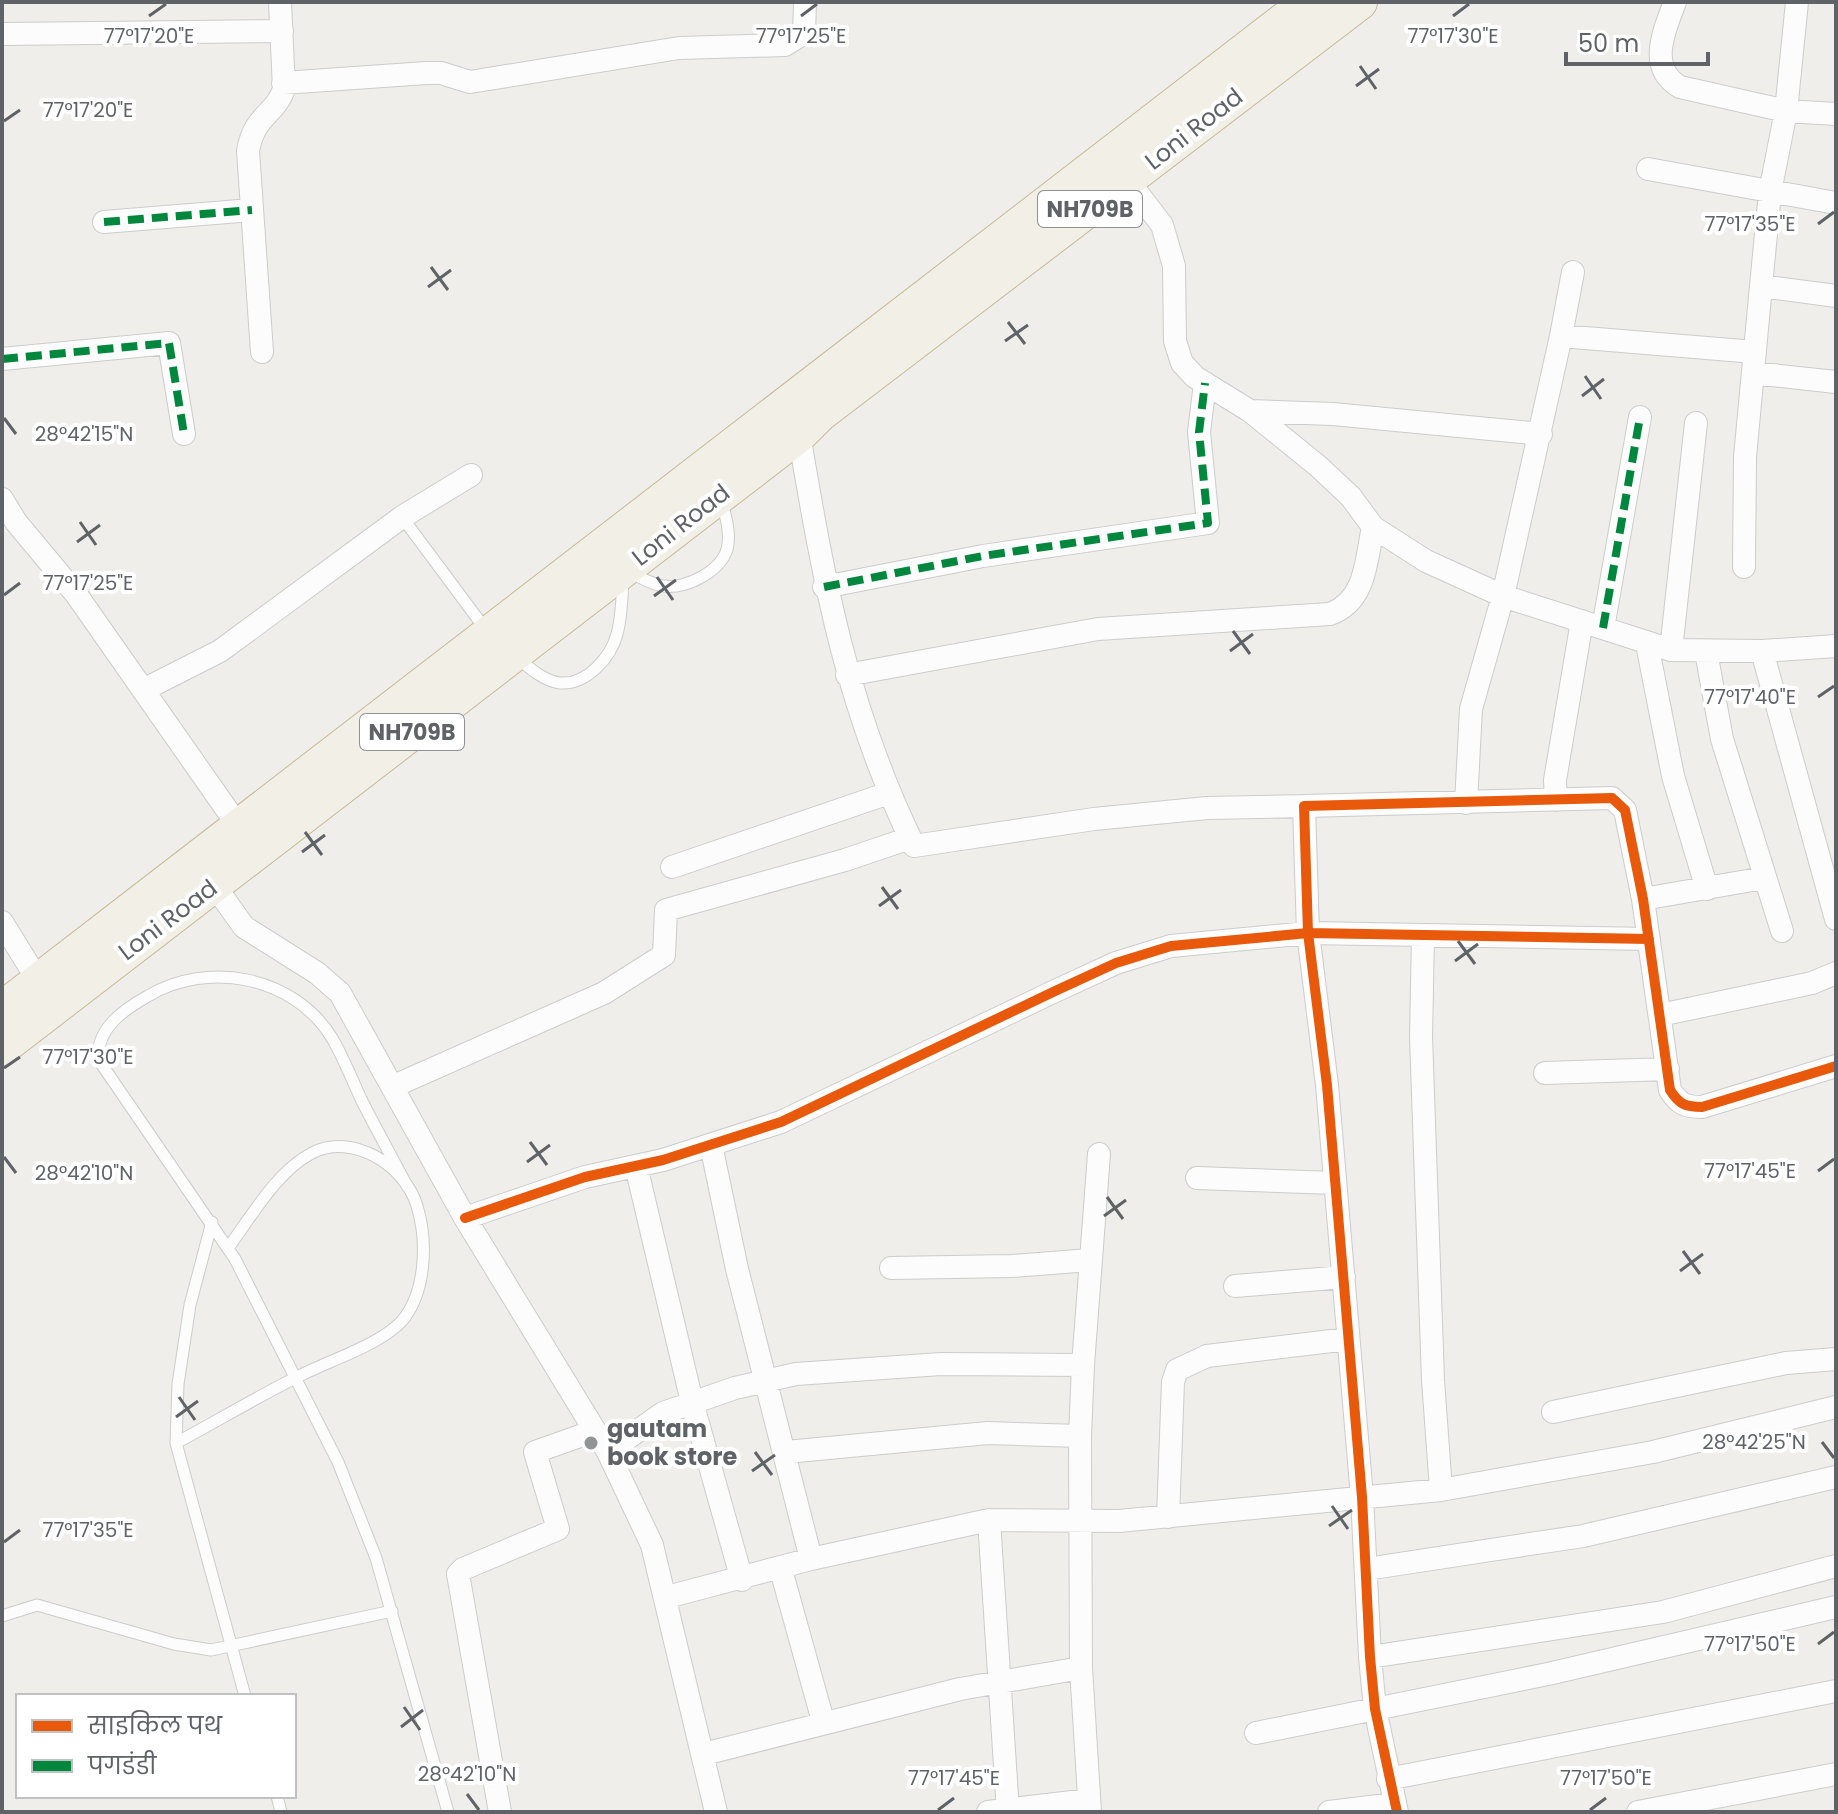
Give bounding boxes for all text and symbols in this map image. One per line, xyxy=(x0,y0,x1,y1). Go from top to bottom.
scale bar xyxy=(1566,16,1708,66)
text: 77°17'20"E xyxy=(104,22,194,50)
text: 77°17'25"E xyxy=(756,22,846,50)
text: 77°17'30"E xyxy=(1408,22,1498,50)
text: 50 m xyxy=(1578,27,1639,60)
street label: Loni Road xyxy=(1138,80,1249,177)
text: 77°17'20"E xyxy=(43,96,133,124)
road number: NH709B xyxy=(1038,191,1142,227)
text: 77°17'35"E xyxy=(1705,210,1795,238)
text: 28°42'15"N xyxy=(35,420,133,448)
street label: Loni Road xyxy=(625,476,736,573)
text: 77°17'25"E xyxy=(43,569,133,597)
text: 77°17'40"E xyxy=(1704,683,1796,711)
road number: NH709B xyxy=(360,714,464,750)
street label: Loni Road xyxy=(112,872,224,968)
text: 77°17'30"E xyxy=(43,1043,133,1071)
text: 77°17'45"E xyxy=(1704,1157,1796,1185)
text: 28°42'10"N xyxy=(35,1159,133,1187)
place label: gautam book store xyxy=(607,1412,737,1473)
text: 28°42'25"N xyxy=(1702,1428,1806,1456)
marker: gautam book store xyxy=(582,1434,600,1452)
text: 77°17'35"E xyxy=(43,1516,133,1544)
text: 77°17'50"E xyxy=(1704,1630,1796,1658)
legend xyxy=(16,1694,296,1798)
text: साइकिल पथ xyxy=(87,1709,223,1742)
text: पगडंडी xyxy=(87,1749,157,1782)
text: 28°42'10"N xyxy=(418,1760,516,1788)
text: 77°17'45"E xyxy=(908,1764,1000,1792)
text: 77°17'50"E xyxy=(1560,1764,1652,1792)

